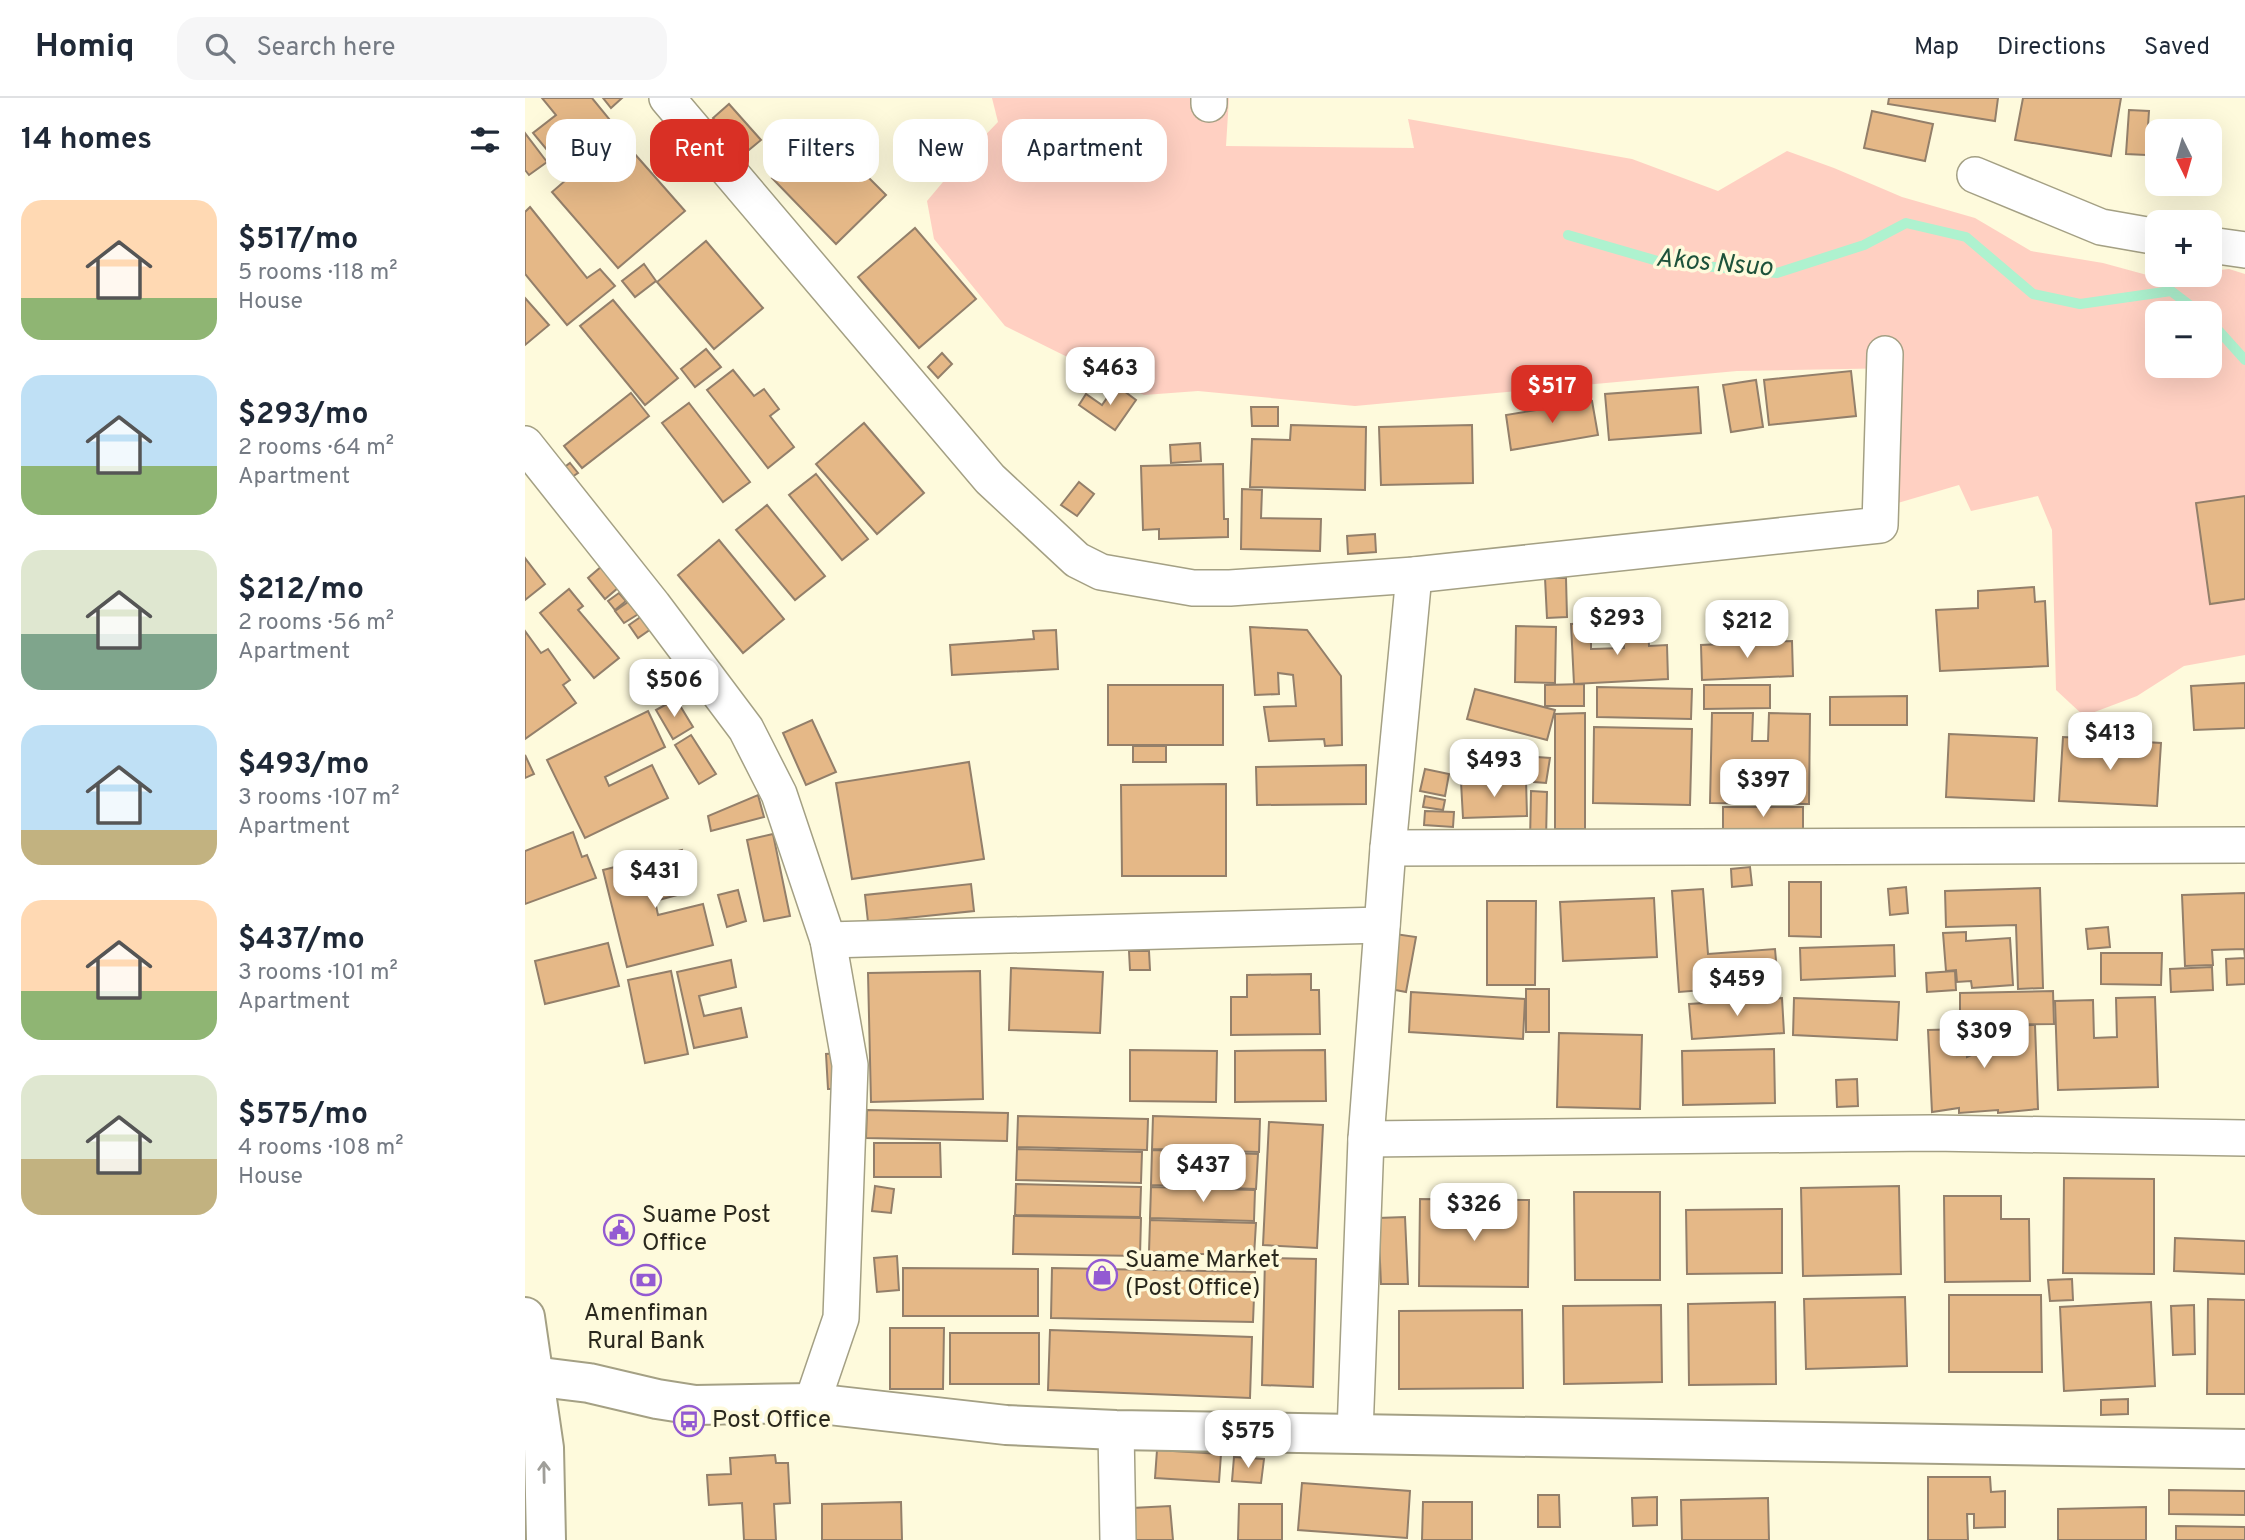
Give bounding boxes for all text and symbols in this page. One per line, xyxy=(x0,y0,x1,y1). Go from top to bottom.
search box xyxy=(177,17,667,80)
text: Homiq xyxy=(35,27,135,69)
icon: search xyxy=(201,29,239,67)
text: Search here xyxy=(257,32,395,65)
text: Map xyxy=(1914,33,1959,63)
text: Directions xyxy=(1997,33,2106,63)
text: Saved xyxy=(2144,33,2210,63)
chip: Buy xyxy=(546,119,636,182)
chip: Rent xyxy=(650,119,749,182)
chip: Filters xyxy=(763,119,879,182)
chip: New xyxy=(893,119,988,182)
chip: Apartment xyxy=(1002,119,1167,182)
north arrow xyxy=(2145,119,2223,196)
map controls xyxy=(2145,119,2222,378)
icon: filters xyxy=(466,121,504,159)
text: 14 homes xyxy=(21,122,152,159)
button: + xyxy=(2145,210,2222,287)
text: $517/mo xyxy=(238,222,358,259)
icon: home xyxy=(77,228,161,312)
water label: Akos Nsuo xyxy=(1654,242,1774,286)
text: 5 rooms · 118 m² xyxy=(238,259,397,288)
text: House xyxy=(238,288,303,317)
button: − xyxy=(2145,301,2222,378)
pin: $463 xyxy=(1069,348,1151,407)
text: $463 xyxy=(1082,355,1138,384)
pin: $517 xyxy=(1511,366,1593,425)
text: $517 xyxy=(1527,373,1577,402)
text: $293/mo xyxy=(238,397,368,434)
icon: home xyxy=(77,403,161,487)
text: 2 rooms · 64 m² xyxy=(238,434,394,463)
text: Apartment xyxy=(238,463,350,492)
text: $212/mo xyxy=(238,572,364,609)
icon: home xyxy=(77,578,161,662)
pin: $293 xyxy=(1576,598,1658,657)
pin: $212 xyxy=(1706,601,1788,660)
text: $293 xyxy=(1589,605,1645,634)
text: $212 xyxy=(1721,608,1773,637)
text: 2 rooms · 56 m² xyxy=(238,609,394,638)
text: Apartment xyxy=(238,638,350,667)
pin: $506 xyxy=(633,660,715,719)
text: $506 xyxy=(645,667,703,696)
pin: $413 xyxy=(2069,712,2151,772)
text: $413 xyxy=(2084,720,2136,749)
pin: $493 xyxy=(1453,740,1535,799)
text: $493/mo xyxy=(238,747,369,784)
text: $493 xyxy=(1466,747,1522,776)
icon: home xyxy=(77,753,161,837)
pin: $397 xyxy=(1722,760,1804,819)
text: $397 xyxy=(1736,767,1790,796)
text: 3 rooms · 107 m² xyxy=(238,784,400,813)
text: Apartment xyxy=(238,813,350,842)
pin: $431 xyxy=(614,850,696,910)
text: $431 xyxy=(629,858,681,887)
text: $437/mo xyxy=(238,922,365,959)
icon: home xyxy=(77,928,161,1012)
pin: $459 xyxy=(1696,958,1778,1018)
text: 3 rooms · 101 m² xyxy=(238,959,398,988)
text: $459 xyxy=(1709,966,1765,995)
text: Apartment xyxy=(238,988,350,1017)
pin: $309 xyxy=(1943,1010,2025,1070)
text: $309 xyxy=(1956,1018,2012,1047)
text: $575/mo xyxy=(238,1097,368,1134)
icon: home xyxy=(77,1103,161,1187)
text: 4 rooms · 108 m² xyxy=(238,1134,404,1163)
pin: $437 xyxy=(1162,1144,1244,1204)
text: $437 xyxy=(1176,1152,1230,1181)
text: House xyxy=(238,1163,303,1192)
pin: $326 xyxy=(1433,1184,1515,1243)
text: $326 xyxy=(1446,1191,1502,1220)
place label: Suame Post Office xyxy=(642,1201,771,1259)
public building icon: Suame Post Office xyxy=(602,1213,636,1247)
place label: Suame Market (Post Office) xyxy=(1125,1246,1280,1304)
shop icon: Suame Market (Post Office) xyxy=(1085,1258,1119,1292)
bank icon: Amenfiman Rural Bank xyxy=(629,1263,663,1297)
place label: Amenfiman Rural Bank xyxy=(584,1299,708,1357)
bus stop icon: Post Office xyxy=(672,1404,706,1438)
place label: Post Office xyxy=(712,1406,831,1436)
pin: $575 xyxy=(1207,1410,1289,1470)
text: $575 xyxy=(1221,1418,1275,1447)
one-way arrow xyxy=(537,1461,551,1484)

